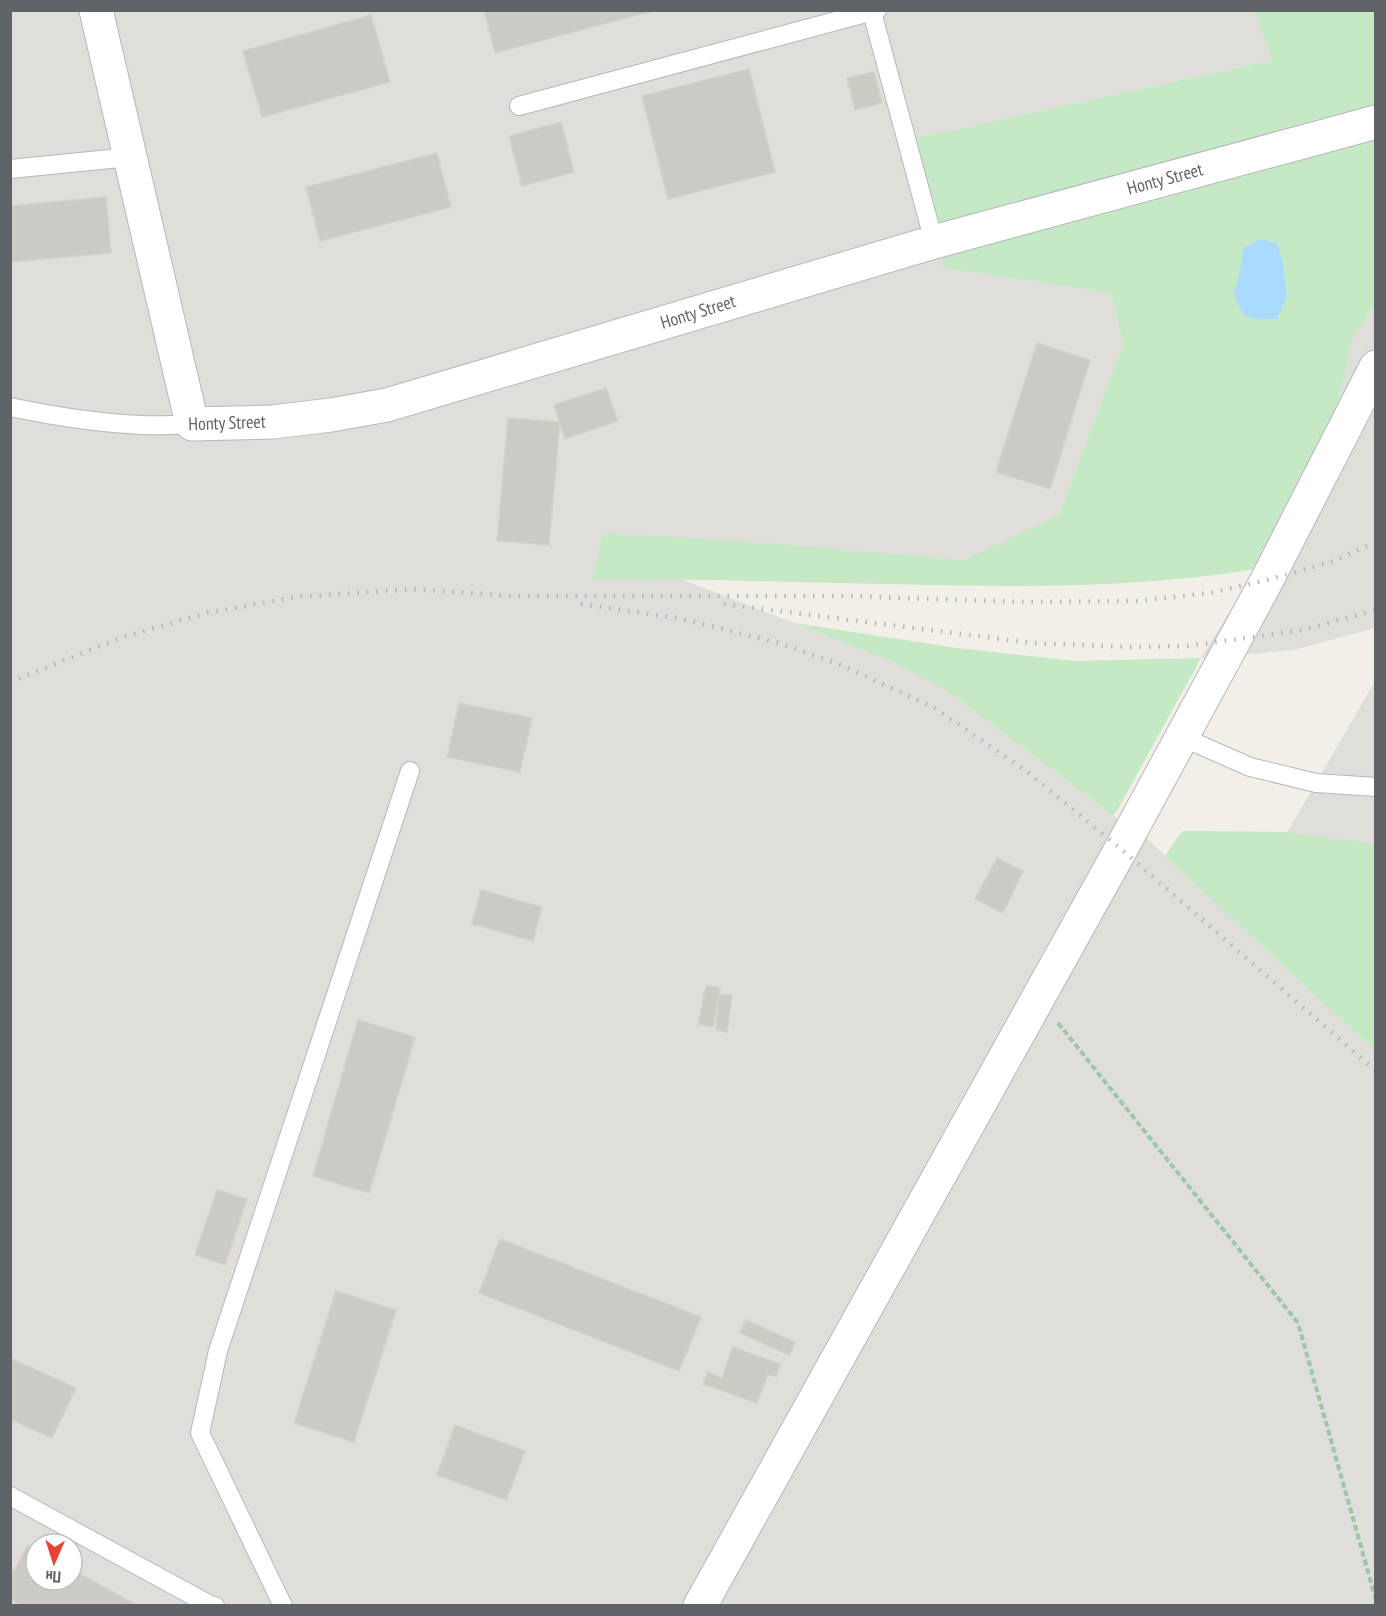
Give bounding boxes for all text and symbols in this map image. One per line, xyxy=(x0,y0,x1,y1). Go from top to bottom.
street label: Honty Street xyxy=(1124,157,1205,200)
street label: Honty Street xyxy=(657,289,738,334)
street label: Honty Street xyxy=(188,410,266,435)
north arrow xyxy=(24,1532,84,1592)
text: Пн xyxy=(45,1567,61,1587)

